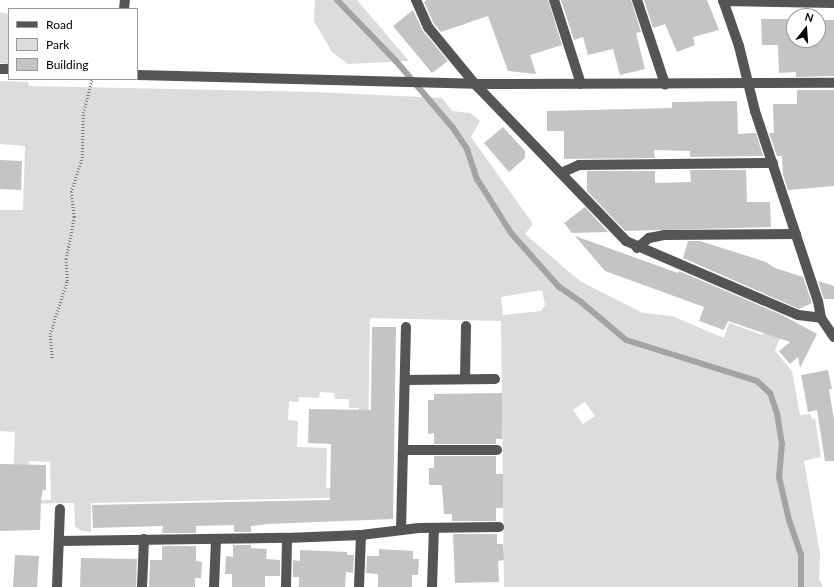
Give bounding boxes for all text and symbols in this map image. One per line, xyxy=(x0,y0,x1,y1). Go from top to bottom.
legend xyxy=(8,8,138,80)
north arrow xyxy=(786,8,826,48)
text: N xyxy=(803,10,815,24)
text: Road xyxy=(46,17,73,32)
text: Park xyxy=(46,37,69,52)
text: Building xyxy=(46,57,89,72)

